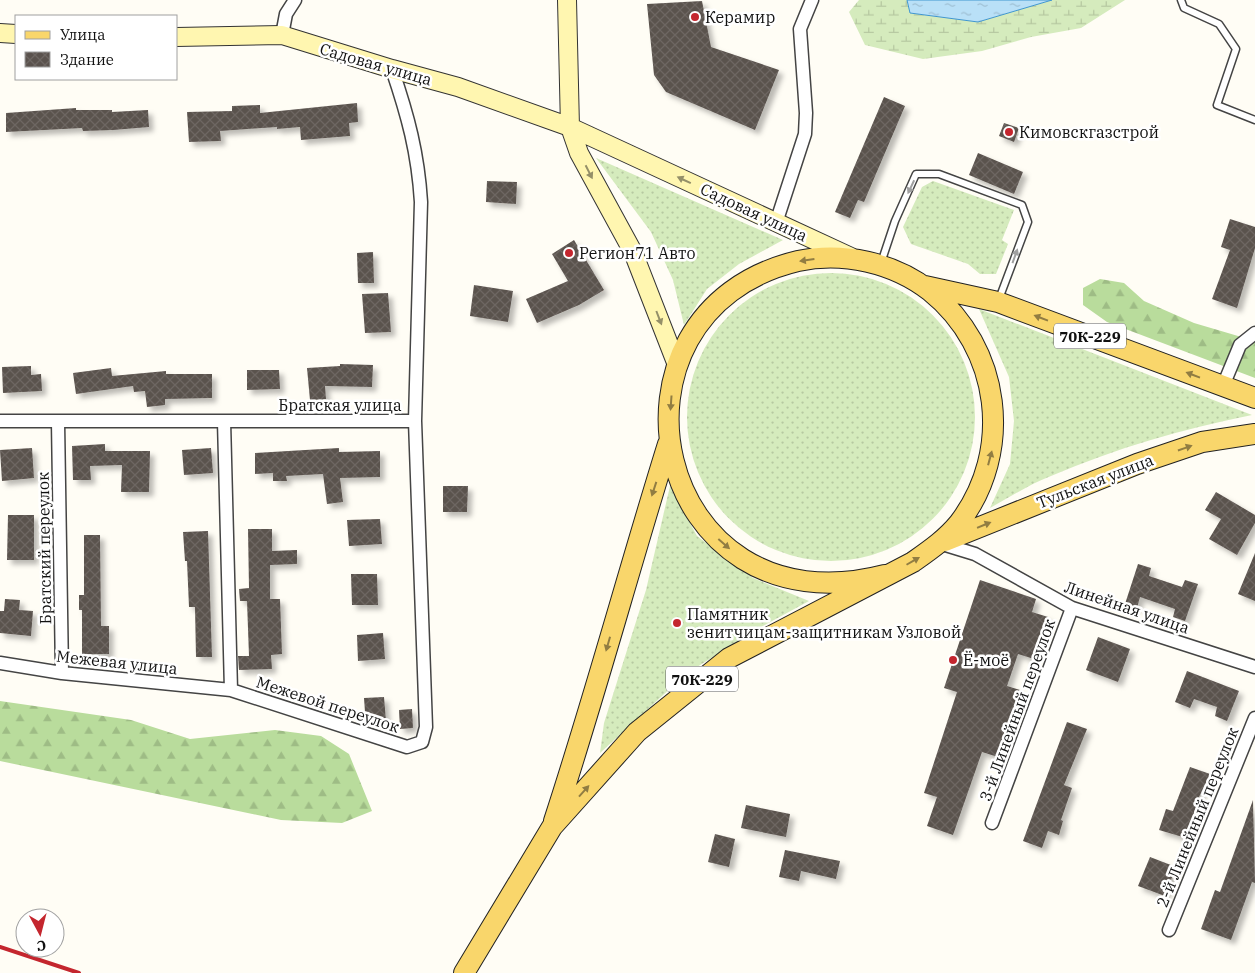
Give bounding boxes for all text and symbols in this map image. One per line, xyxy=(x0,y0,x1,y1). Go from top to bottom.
place label: Керамир xyxy=(705,7,775,27)
marker: Керамир xyxy=(689,11,701,23)
legend xyxy=(15,15,178,80)
text: Улица xyxy=(60,25,105,44)
street label: Садовая улица xyxy=(318,38,435,90)
text: Здание xyxy=(60,50,114,69)
place label: Кимовскгазстрой xyxy=(1019,122,1159,142)
marker: Кимовскгазстрой xyxy=(1003,126,1015,138)
one-way arrow xyxy=(585,165,593,179)
one-way arrow xyxy=(677,176,691,184)
street label: Садовая улица xyxy=(697,178,811,246)
one-way arrow xyxy=(906,180,914,194)
place label: Регион71 Авто xyxy=(579,243,695,263)
marker: Регион71 Авто xyxy=(563,247,575,259)
one-way arrow xyxy=(1012,249,1019,264)
one-way arrow xyxy=(799,256,815,264)
one-way arrow xyxy=(655,311,663,326)
one-way arrow xyxy=(1033,314,1048,322)
road number: 70К-229 xyxy=(1054,324,1126,348)
one-way arrow xyxy=(1185,371,1200,379)
street label: Братская улица xyxy=(278,395,402,415)
one-way arrow xyxy=(666,395,674,411)
one-way arrow xyxy=(1177,443,1192,451)
street label: Тульская улица xyxy=(1034,449,1156,512)
one-way arrow xyxy=(986,450,994,465)
street label: Братский переулок xyxy=(33,471,55,624)
one-way arrow xyxy=(650,481,657,496)
one-way arrow xyxy=(977,521,992,529)
one-way arrow xyxy=(718,538,730,549)
one-way arrow xyxy=(907,557,920,566)
street label: Линейная улица xyxy=(1062,576,1192,638)
place label: Памятник зенитчицам-защитникам Узловой xyxy=(687,604,961,642)
street label: 3-й Линейный переулок xyxy=(975,615,1060,804)
marker: Памятник зенитчицам-защитникам Узловой xyxy=(671,617,683,629)
one-way arrow xyxy=(604,637,612,652)
street label: Межевая улица xyxy=(55,646,179,678)
place label: Ё-моё xyxy=(963,650,1009,670)
marker: Ё-моё xyxy=(947,654,959,666)
road number: 70К-229 xyxy=(666,666,738,692)
street label: Межевой переулок xyxy=(254,671,403,737)
street label: 2-й Линейный переулок xyxy=(1152,723,1243,910)
one-way arrow xyxy=(579,784,590,797)
north arrow xyxy=(15,908,65,958)
text: С xyxy=(36,936,47,955)

